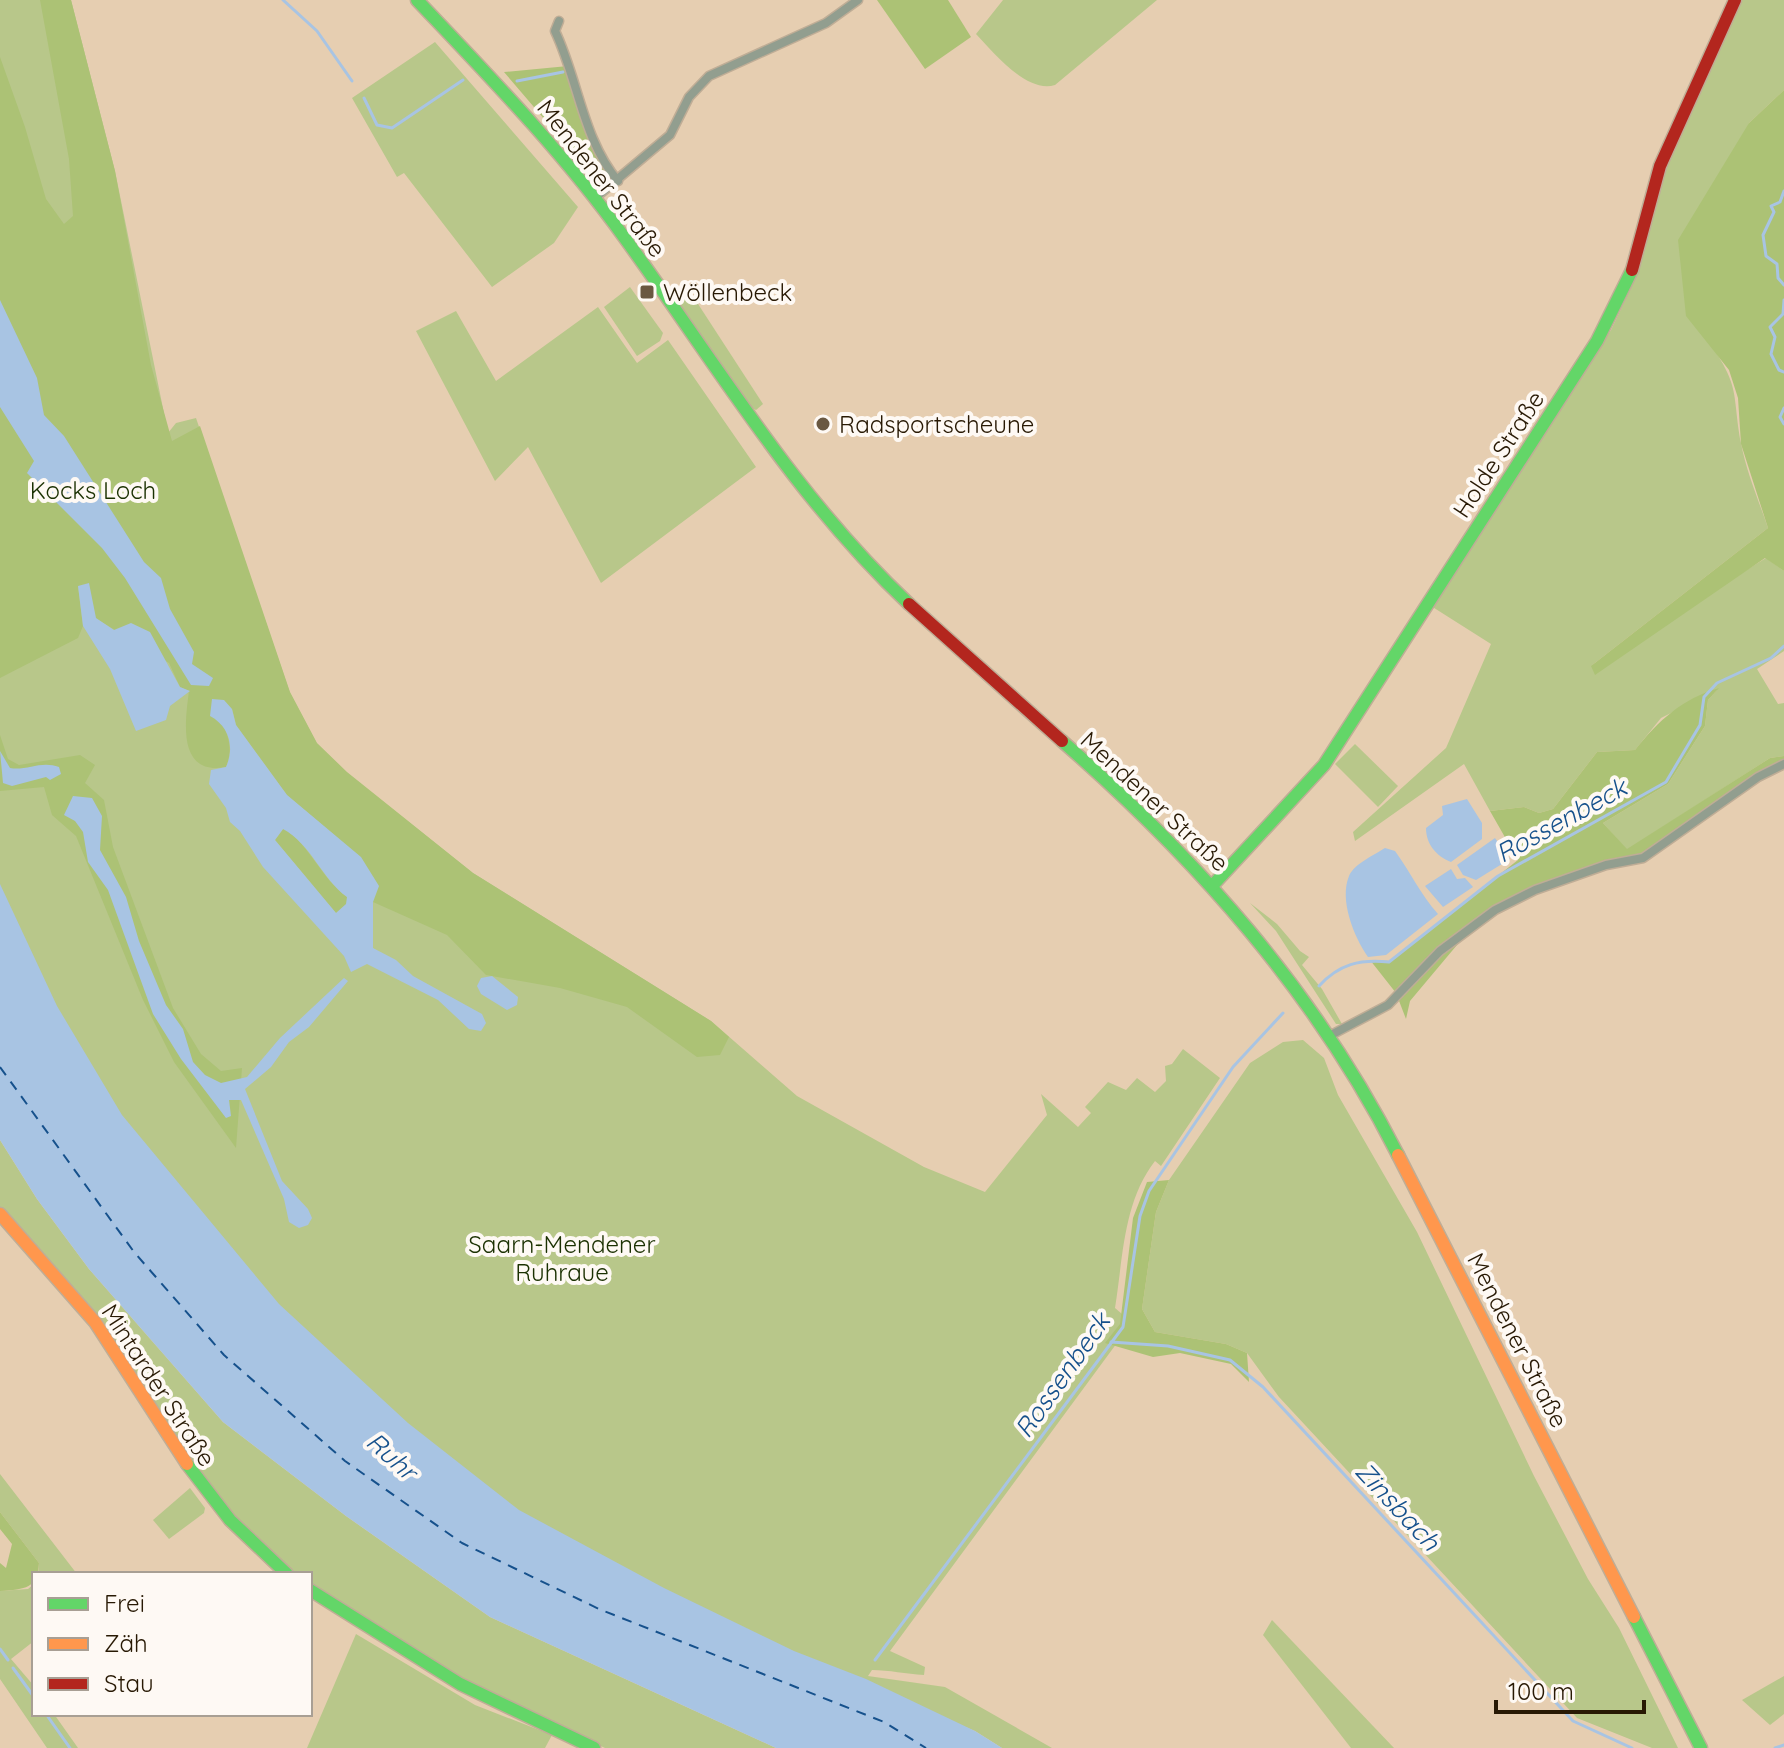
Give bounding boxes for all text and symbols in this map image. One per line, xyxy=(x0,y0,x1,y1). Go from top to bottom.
street label: Mendener Straße xyxy=(531,93,673,263)
place label: Wöllenbeck xyxy=(663,277,792,307)
marker: Wöllenbeck xyxy=(638,283,656,301)
street label: Holde Straße xyxy=(1446,385,1550,523)
place label: Radsportscheune xyxy=(839,409,1034,439)
marker: Radsportscheune xyxy=(814,415,832,433)
park label: Kocks Loch xyxy=(30,475,156,505)
street label: Mendener Straße xyxy=(1075,725,1235,877)
water label: Rossenbeck xyxy=(1490,769,1634,870)
park label: Saarn-Mendener Ruhraue xyxy=(468,1229,656,1287)
street label: Mendener Straße xyxy=(1461,1248,1575,1432)
street label: Mintarder Straße xyxy=(95,1298,223,1472)
water label: Rossenbeck xyxy=(1007,1304,1118,1444)
water label: Ruhr xyxy=(360,1425,426,1489)
water label: Zinsbach xyxy=(1349,1455,1448,1558)
legend xyxy=(32,1572,312,1716)
text: Frei xyxy=(104,1588,145,1618)
text: Zäh xyxy=(104,1628,148,1658)
scale bar xyxy=(1496,1664,1644,1714)
text: Stau xyxy=(104,1668,154,1698)
text: 100 m xyxy=(1508,1676,1574,1706)

